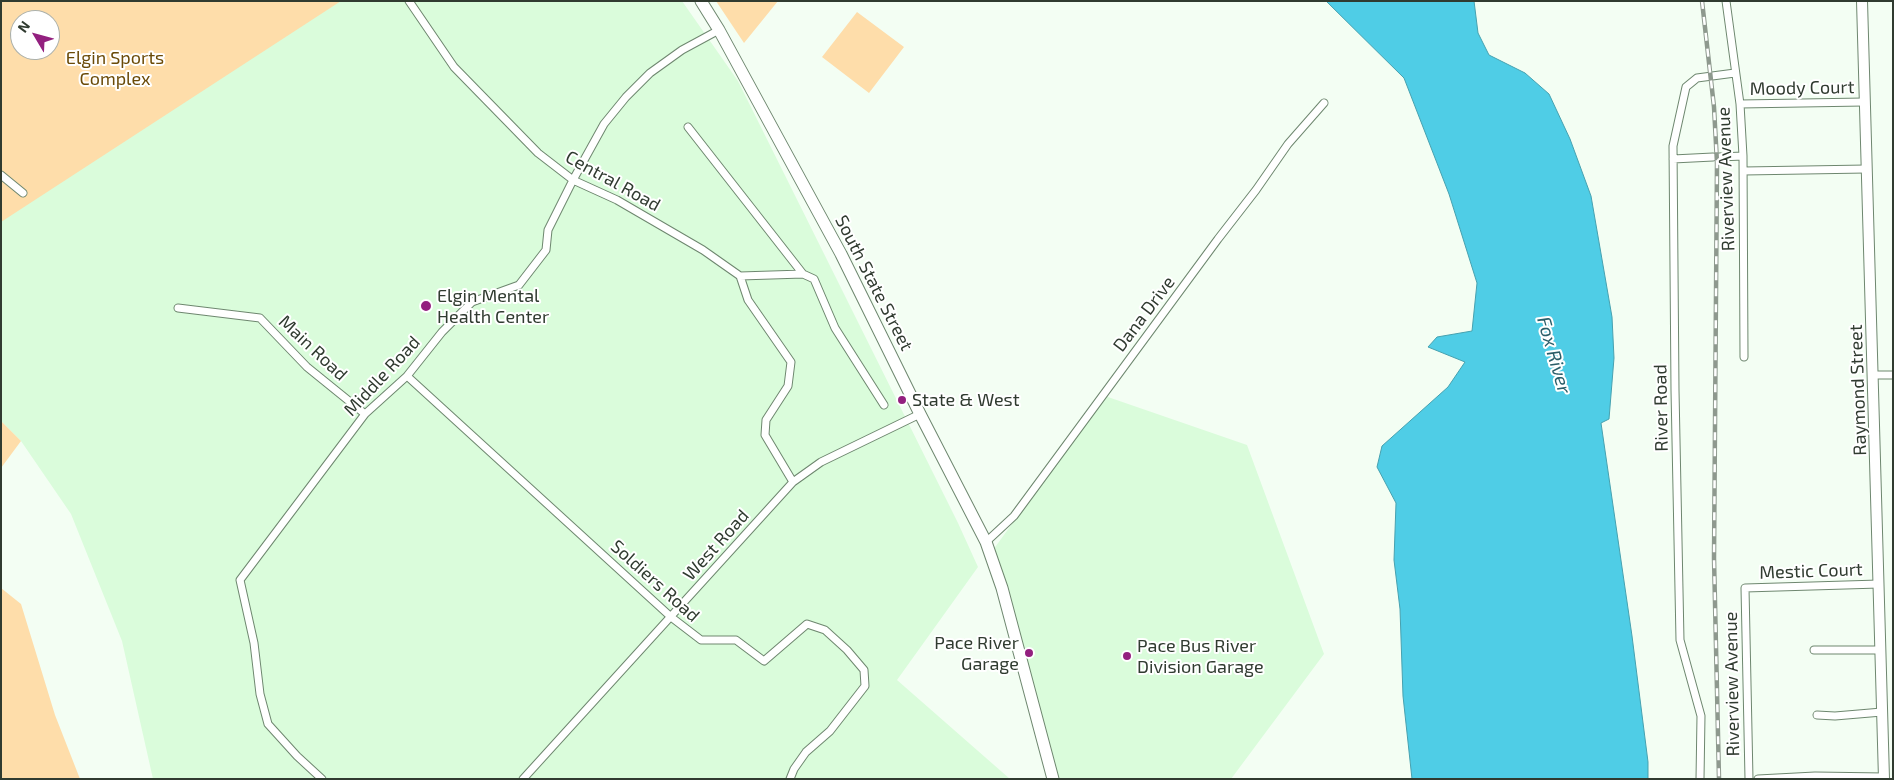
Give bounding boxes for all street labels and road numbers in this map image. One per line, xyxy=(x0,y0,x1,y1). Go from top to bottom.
street label: Moody Court xyxy=(1749,76,1855,100)
street label: Riverview Avenue xyxy=(1713,106,1739,252)
street label: Central Road xyxy=(562,146,664,216)
street label: South State Street xyxy=(831,212,917,354)
street label: Dana Drive xyxy=(1109,272,1179,356)
street label: Main Road xyxy=(274,311,352,385)
street label: Raymond Street xyxy=(1845,324,1871,456)
street label: Middle Road xyxy=(340,332,424,420)
street label: River Road xyxy=(1649,364,1673,452)
street label: West Road xyxy=(679,505,753,585)
street label: Soldiers Road xyxy=(606,536,704,626)
street label: Mestic Court xyxy=(1759,558,1863,584)
street label: Riverview Avenue xyxy=(1720,611,1744,757)

